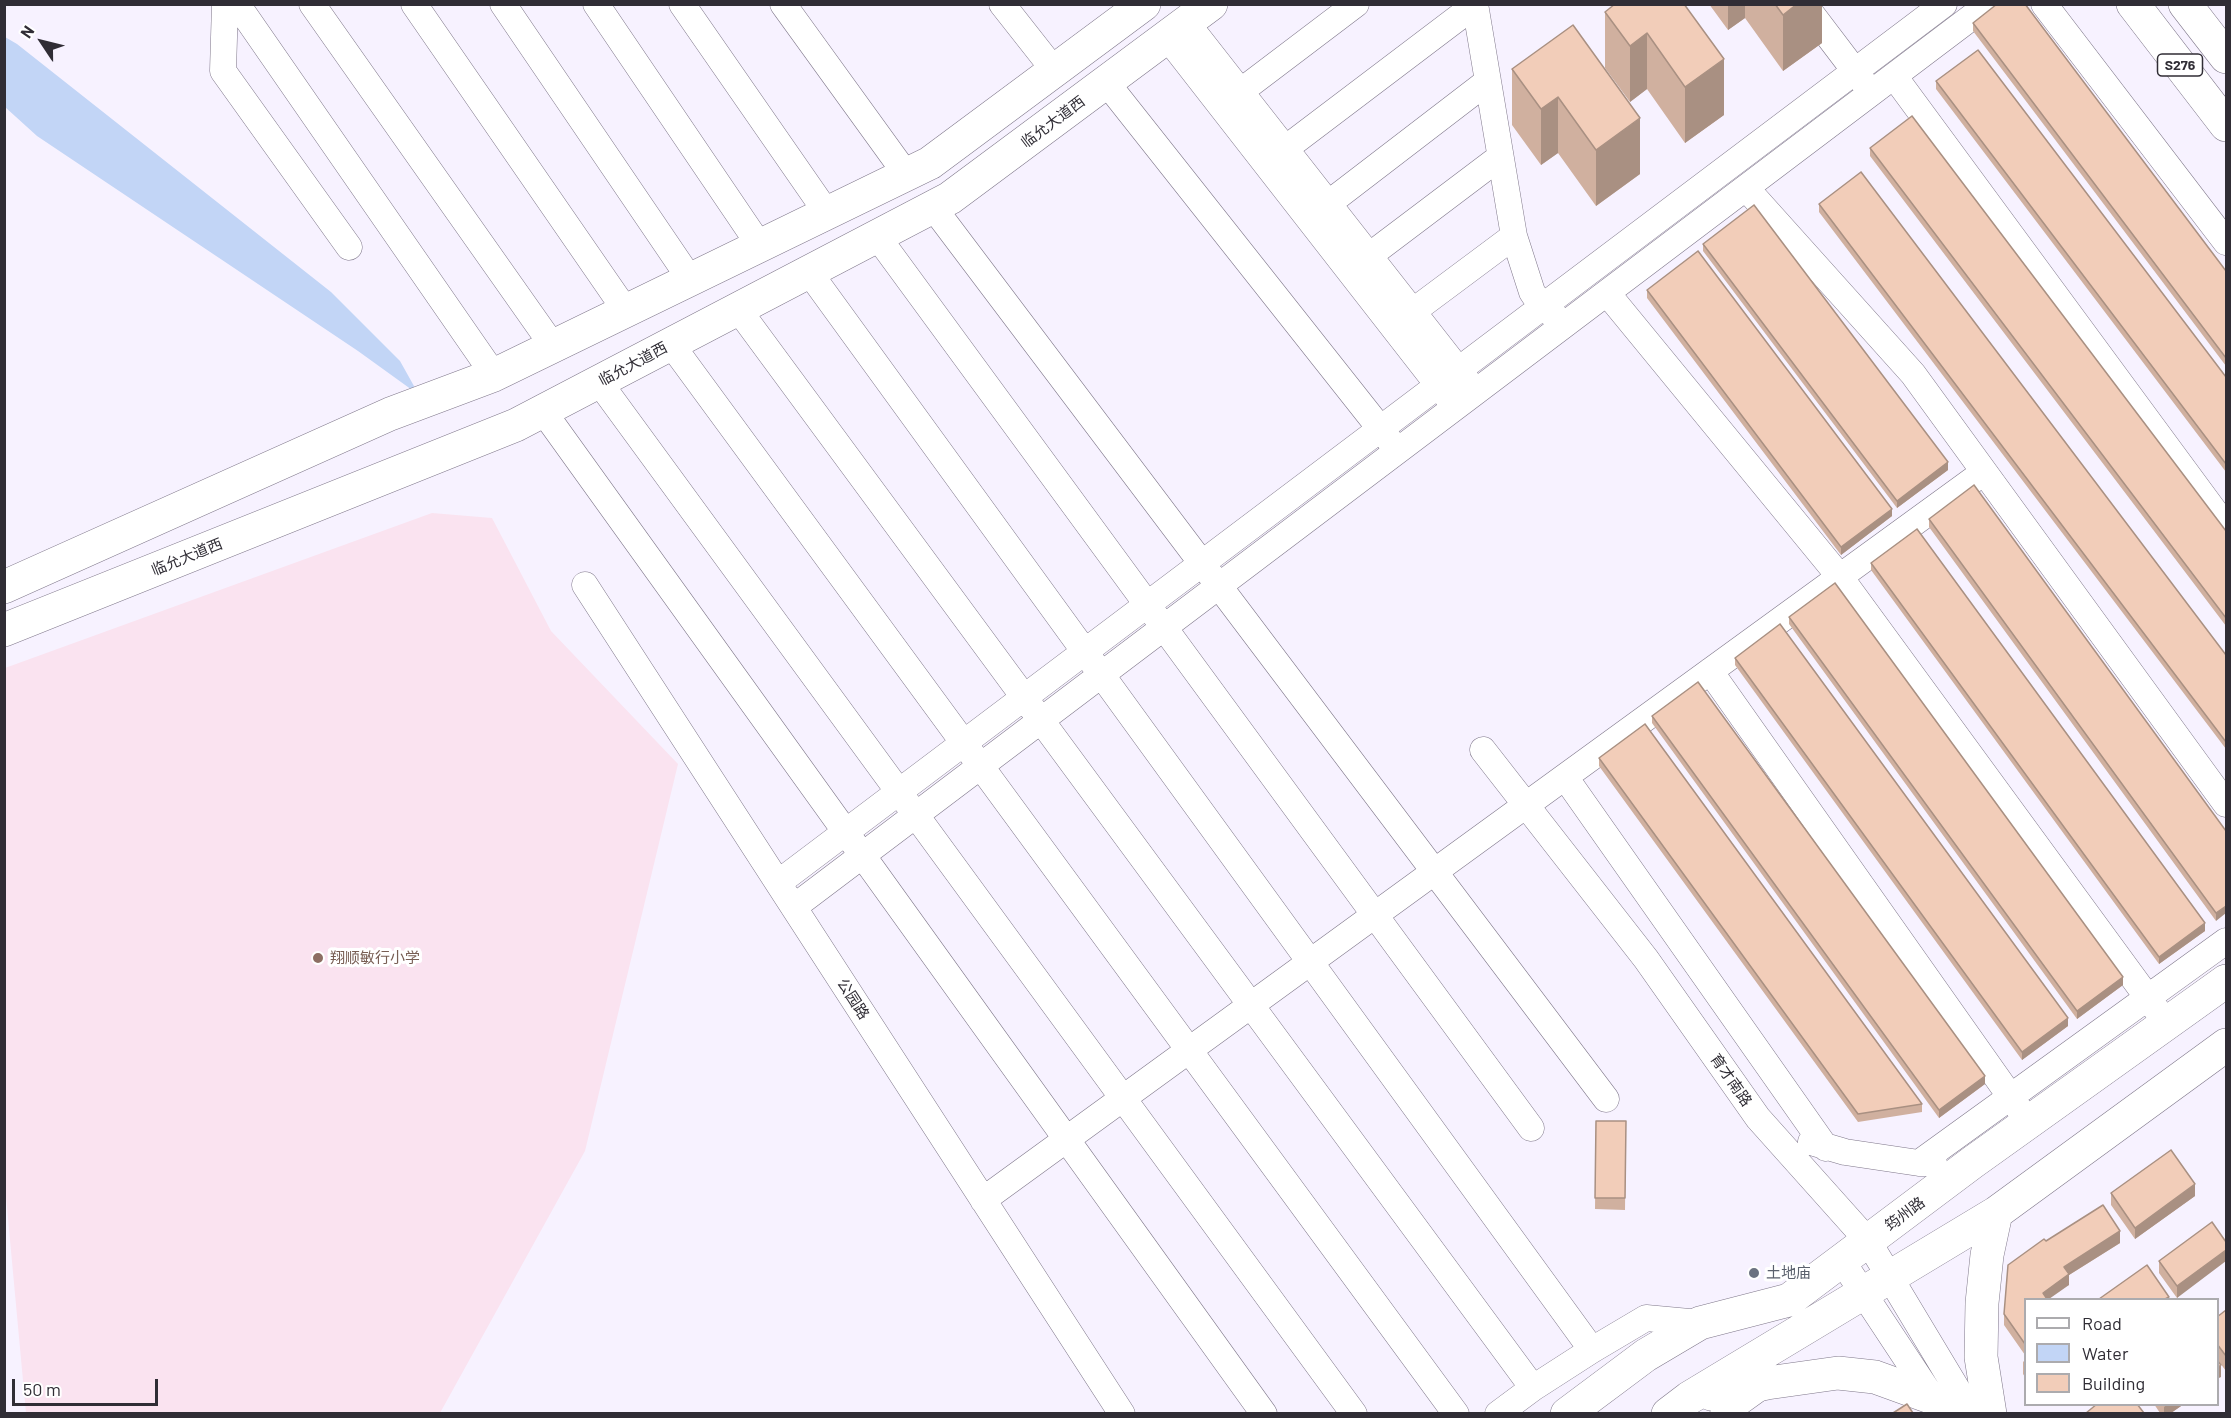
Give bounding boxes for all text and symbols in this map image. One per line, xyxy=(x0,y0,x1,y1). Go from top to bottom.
north arrow xyxy=(12,12,72,72)
text: N xyxy=(16,22,38,41)
road number: S276 xyxy=(2158,54,2202,76)
street label: 临允大道西 xyxy=(1018,92,1088,152)
street label: 临允大道西 xyxy=(596,338,670,390)
street label: 临允大道西 xyxy=(149,535,225,579)
place label: 翔顺敏行小学 xyxy=(330,949,420,967)
marker: 翔顺敏行小学 xyxy=(311,951,325,965)
street label: 公园路 xyxy=(833,975,873,1023)
street label: 育才南路 xyxy=(1706,1050,1756,1110)
street label: 筠州路 xyxy=(1882,1193,1928,1235)
place label: 土地庙 xyxy=(1766,1264,1811,1282)
marker: 土地庙 xyxy=(1747,1266,1761,1280)
legend xyxy=(2024,1298,2219,1406)
text: Road xyxy=(2082,1312,2122,1334)
text: Water xyxy=(2082,1342,2129,1364)
scale bar xyxy=(15,1367,160,1405)
text: Building xyxy=(2082,1372,2145,1394)
text: 50 m xyxy=(23,1378,61,1400)

